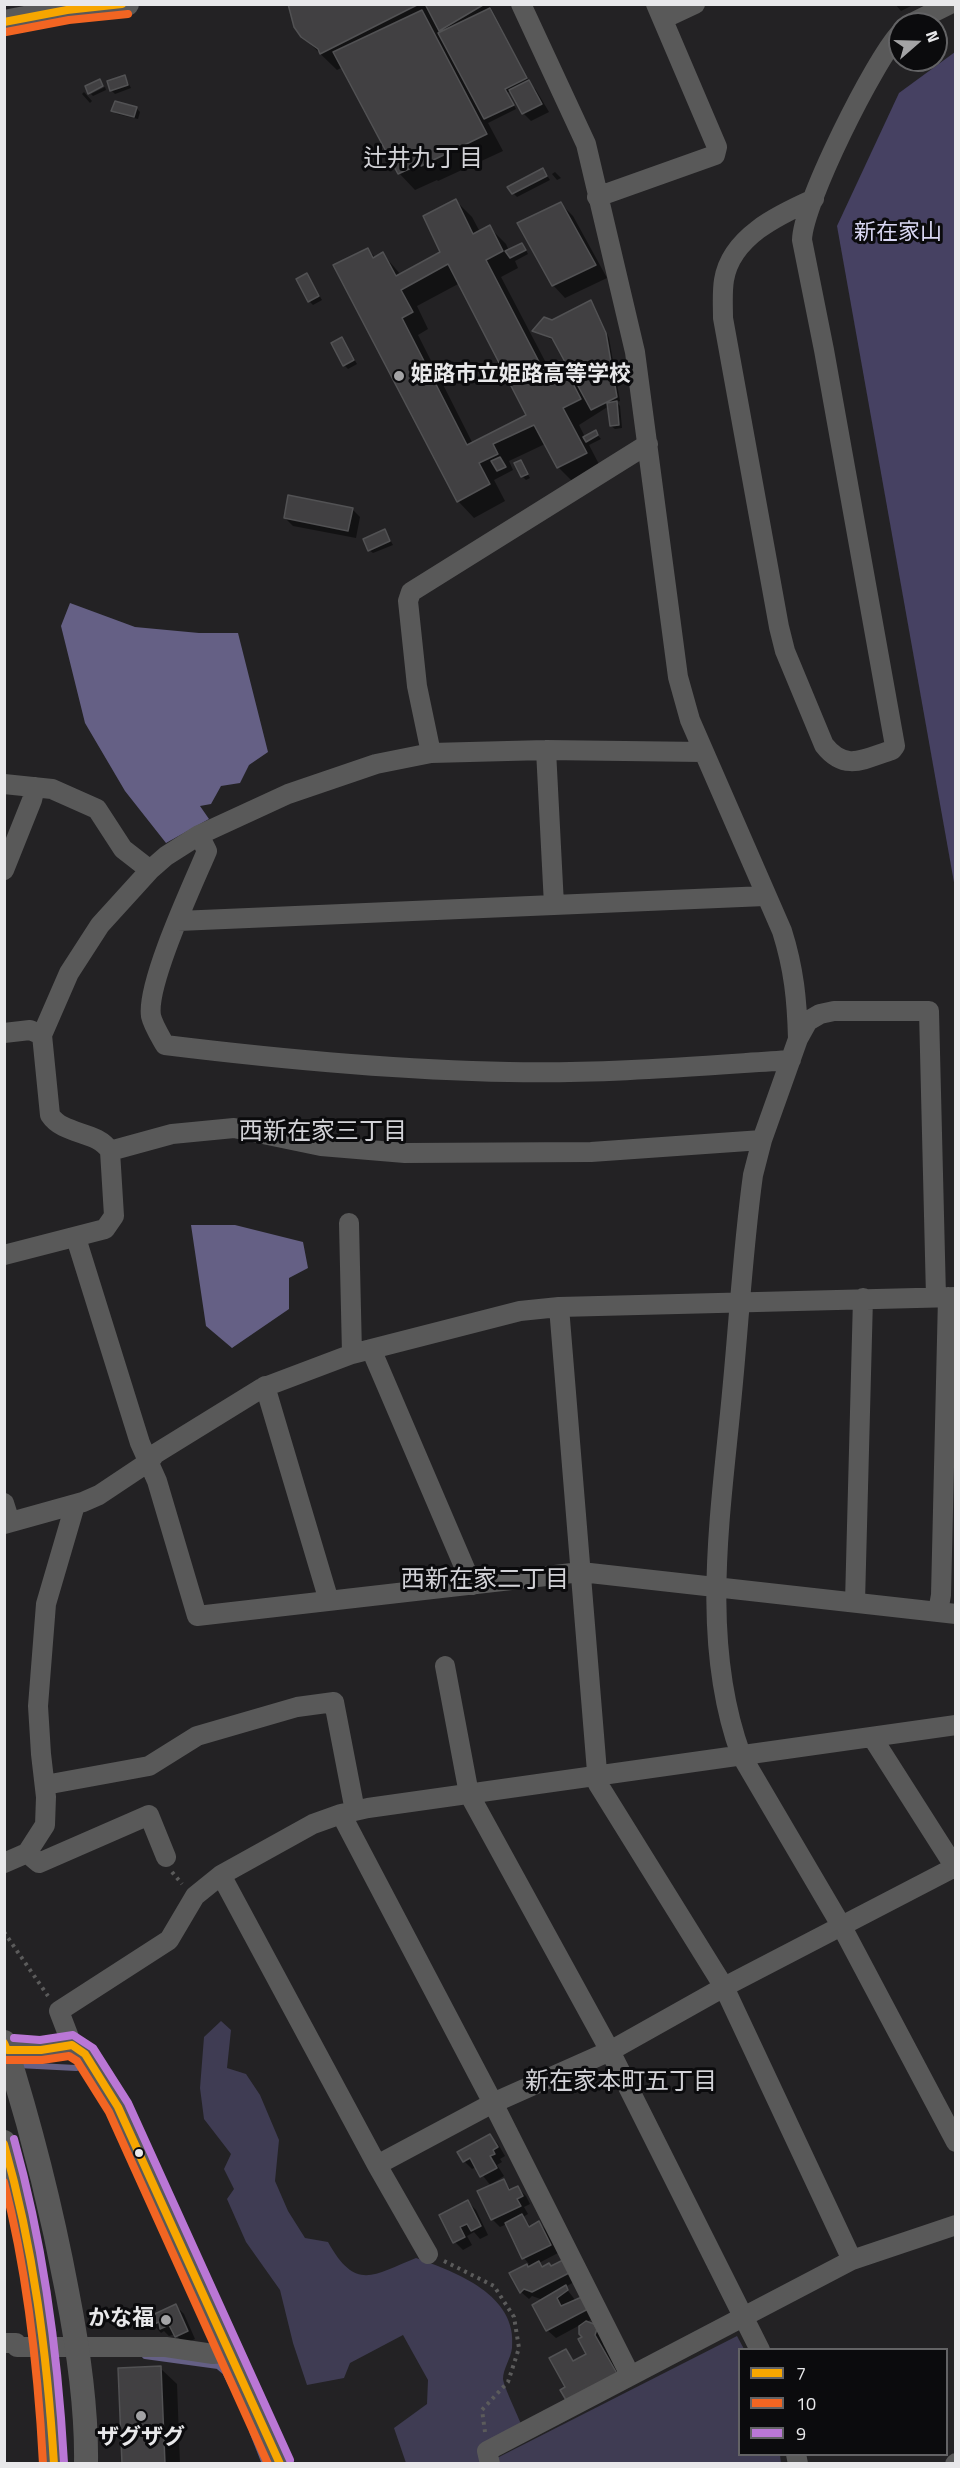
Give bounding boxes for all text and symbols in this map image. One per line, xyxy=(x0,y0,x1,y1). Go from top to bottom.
north arrow xyxy=(888,12,948,72)
text: N xyxy=(920,27,946,46)
district label: 辻井九丁目 xyxy=(363,146,483,174)
park label: 新在家山 xyxy=(854,221,942,247)
place label: 姫路市立姫路高等学校 xyxy=(411,363,631,389)
marker: 姫路市立姫路高等学校 xyxy=(392,369,406,383)
district label: 西新在家三丁目 xyxy=(239,1119,407,1147)
district label: 西新在家二丁目 xyxy=(401,1567,569,1595)
district label: 新在家本町五丁目 xyxy=(525,2069,717,2097)
unlabelled marker xyxy=(133,2147,145,2159)
place label: かな福 xyxy=(88,2307,154,2333)
marker: かな福 xyxy=(159,2313,173,2327)
legend xyxy=(738,2348,948,2456)
text: 7 xyxy=(796,2360,806,2387)
text: 10 xyxy=(796,2390,816,2417)
marker: ザグザグ xyxy=(134,2409,148,2423)
text: 9 xyxy=(796,2420,806,2447)
place label: ザグザグ xyxy=(97,2426,185,2452)

